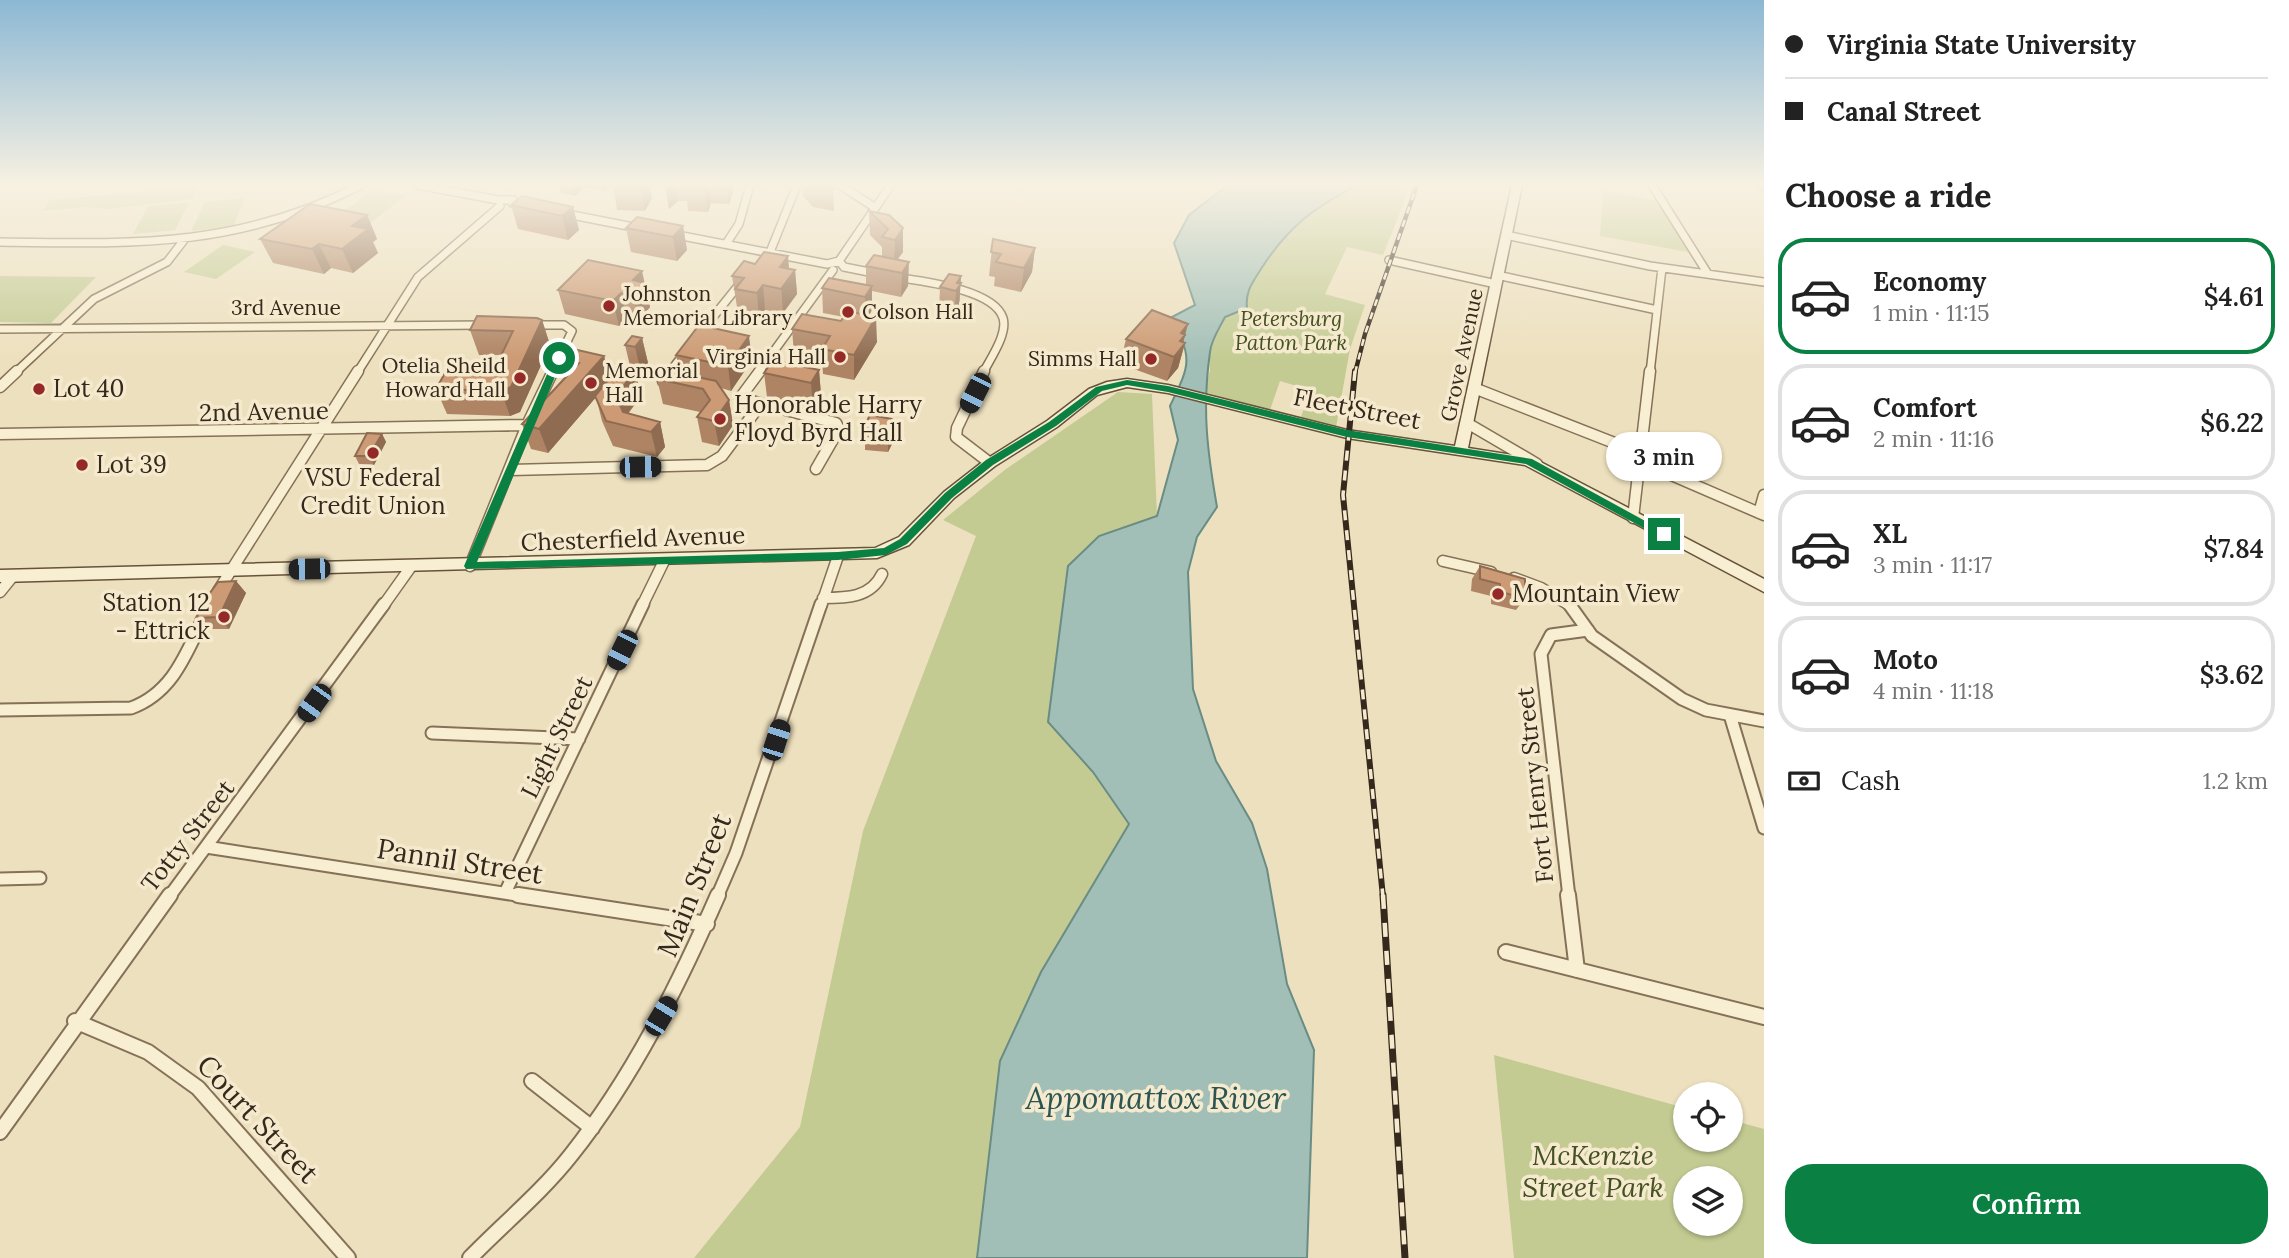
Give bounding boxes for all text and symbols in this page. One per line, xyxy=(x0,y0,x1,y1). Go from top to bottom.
text: Virginia State University xyxy=(1827,28,2136,61)
text: Canal Street xyxy=(1827,95,1981,128)
text: Choose a ride xyxy=(1785,175,1992,216)
icon: car xyxy=(1789,265,1852,328)
text: Economy xyxy=(1873,265,1986,298)
place label: Johnston Memorial Library xyxy=(622,280,792,331)
text: $4.61 xyxy=(2204,280,2264,313)
street label: Grove Avenue xyxy=(1434,286,1489,424)
street label: 3rd Avenue xyxy=(231,294,341,321)
marker: Johnston Memorial Library xyxy=(601,298,617,314)
place label: Colson Hall xyxy=(862,298,973,325)
text: 1 min · 11:15 xyxy=(1873,298,1990,327)
marker: Colson Hall xyxy=(840,304,856,320)
park label: Petersburg Patton Park xyxy=(1235,305,1347,356)
route start xyxy=(543,342,575,374)
place label: Virginia Hall xyxy=(705,343,826,370)
place label: Simms Hall xyxy=(1028,345,1137,372)
marker: Virginia Hall xyxy=(832,349,848,365)
marker: Simms Hall xyxy=(1143,351,1159,367)
place label: Otelia Sheild Howard Hall xyxy=(382,352,506,403)
place label: Memorial Hall xyxy=(605,357,698,408)
marker: Otelia Sheild Howard Hall xyxy=(512,370,528,386)
car xyxy=(957,370,994,416)
place label: Lot 40 xyxy=(53,373,124,404)
marker: Memorial Hall xyxy=(583,375,599,391)
marker: Lot 40 xyxy=(31,381,47,397)
street label: Fleet Street xyxy=(1291,381,1424,436)
place label: Honorable Harry Floyd Byrd Hall xyxy=(734,389,922,448)
icon: car xyxy=(1789,391,1852,454)
text: Comfort xyxy=(1873,391,1977,424)
street label: 2nd Avenue xyxy=(199,395,329,428)
text: $6.22 xyxy=(2200,406,2264,439)
marker: Honorable Harry Floyd Byrd Hall xyxy=(712,411,728,427)
text: 2 min · 11:16 xyxy=(1873,424,1994,453)
callout: 3 min xyxy=(1606,433,1722,482)
text: 3 min xyxy=(1633,442,1695,471)
marker: VSU Federal Credit Union xyxy=(365,445,381,461)
place label: Lot 39 xyxy=(96,449,167,480)
car xyxy=(619,456,662,478)
marker: Lot 39 xyxy=(74,457,90,473)
place label: VSU Federal Credit Union xyxy=(301,462,445,521)
icon: car xyxy=(1789,517,1852,580)
text: XL xyxy=(1873,517,1907,550)
route end xyxy=(1648,518,1680,550)
street label: Chesterfield Avenue xyxy=(520,519,746,558)
text: $7.84 xyxy=(2203,532,2264,565)
text: 3 min · 11:17 xyxy=(1873,550,1992,579)
car xyxy=(288,558,331,580)
place label: Mountain View xyxy=(1512,578,1681,609)
marker: Mountain View xyxy=(1490,586,1506,602)
place label: Station 12 - Ettrick xyxy=(102,587,210,646)
marker: Station 12 - Ettrick xyxy=(216,609,232,625)
car xyxy=(604,627,641,673)
icon: car xyxy=(1789,643,1852,706)
text: Moto xyxy=(1873,643,1938,676)
text: $3.62 xyxy=(2200,658,2264,691)
street label: Light Street xyxy=(514,670,600,803)
text: 4 min · 11:18 xyxy=(1873,676,1994,705)
car xyxy=(294,680,335,726)
street label: Fort Henry Street xyxy=(1509,685,1560,884)
car xyxy=(760,717,793,763)
icon: cash xyxy=(1785,762,1823,800)
text: Cash xyxy=(1841,764,1900,797)
text: 1.2 km xyxy=(2203,766,2268,795)
street label: Totty Street xyxy=(134,773,242,898)
street label: Main Street xyxy=(649,808,739,962)
street label: Pannil Street xyxy=(374,830,546,892)
car xyxy=(642,993,681,1039)
street label: Court Street xyxy=(189,1047,327,1191)
water label: Appomattox River xyxy=(1025,1077,1287,1118)
map controls xyxy=(1673,1082,1743,1236)
button: locate xyxy=(1673,1082,1743,1152)
park label: McKenzie Street Park xyxy=(1522,1137,1664,1205)
button: Confirm xyxy=(1785,1164,2268,1244)
button: layers xyxy=(1673,1166,1743,1236)

